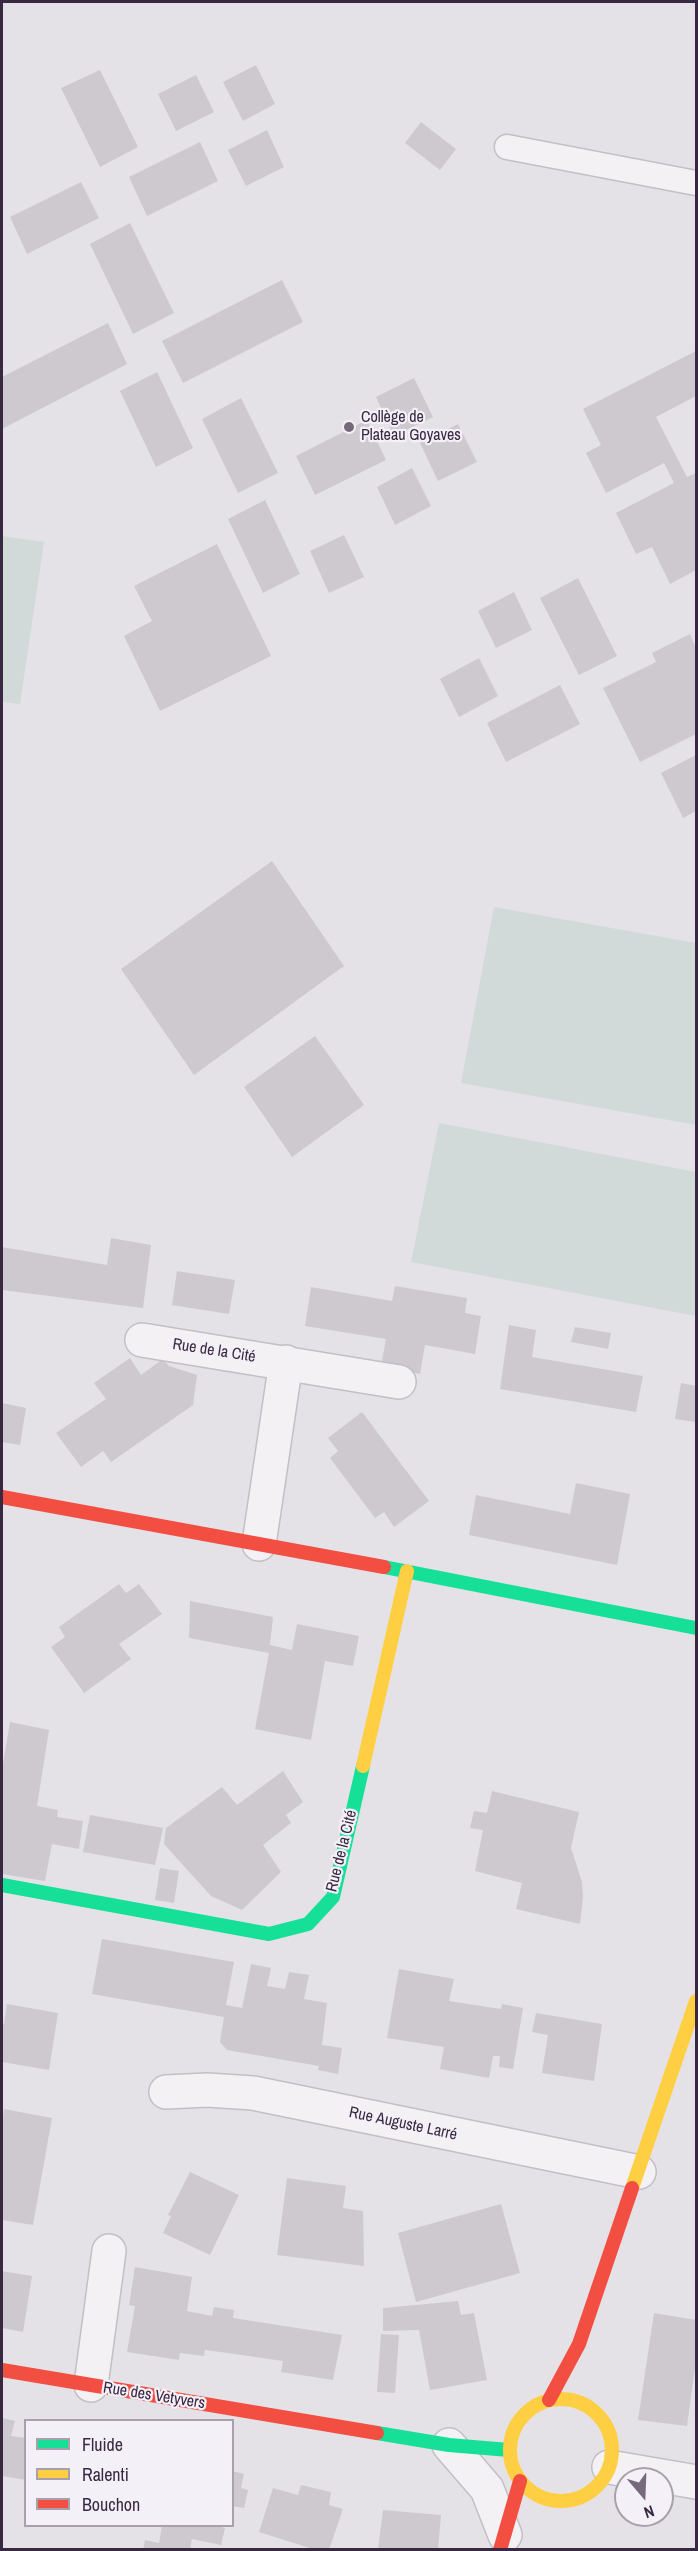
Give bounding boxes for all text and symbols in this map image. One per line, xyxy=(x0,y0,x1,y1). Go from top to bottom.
place label: Collège de Plateau Goyaves xyxy=(361,408,461,446)
marker: Collège de Plateau Goyaves xyxy=(342,420,356,434)
street label: Rue de la Cité xyxy=(171,1335,257,1367)
street label: Rue de la Cité xyxy=(323,1808,361,1894)
street label: Rue Auguste Larré xyxy=(347,2103,459,2145)
street label: Rue des Vetyvers xyxy=(102,2378,206,2414)
legend xyxy=(24,2419,234,2527)
text: Fluide xyxy=(82,2432,123,2457)
text: Ralenti xyxy=(82,2462,129,2487)
north arrow xyxy=(614,2467,674,2527)
text: Bouchon xyxy=(82,2492,140,2517)
text: N xyxy=(641,2500,657,2524)

